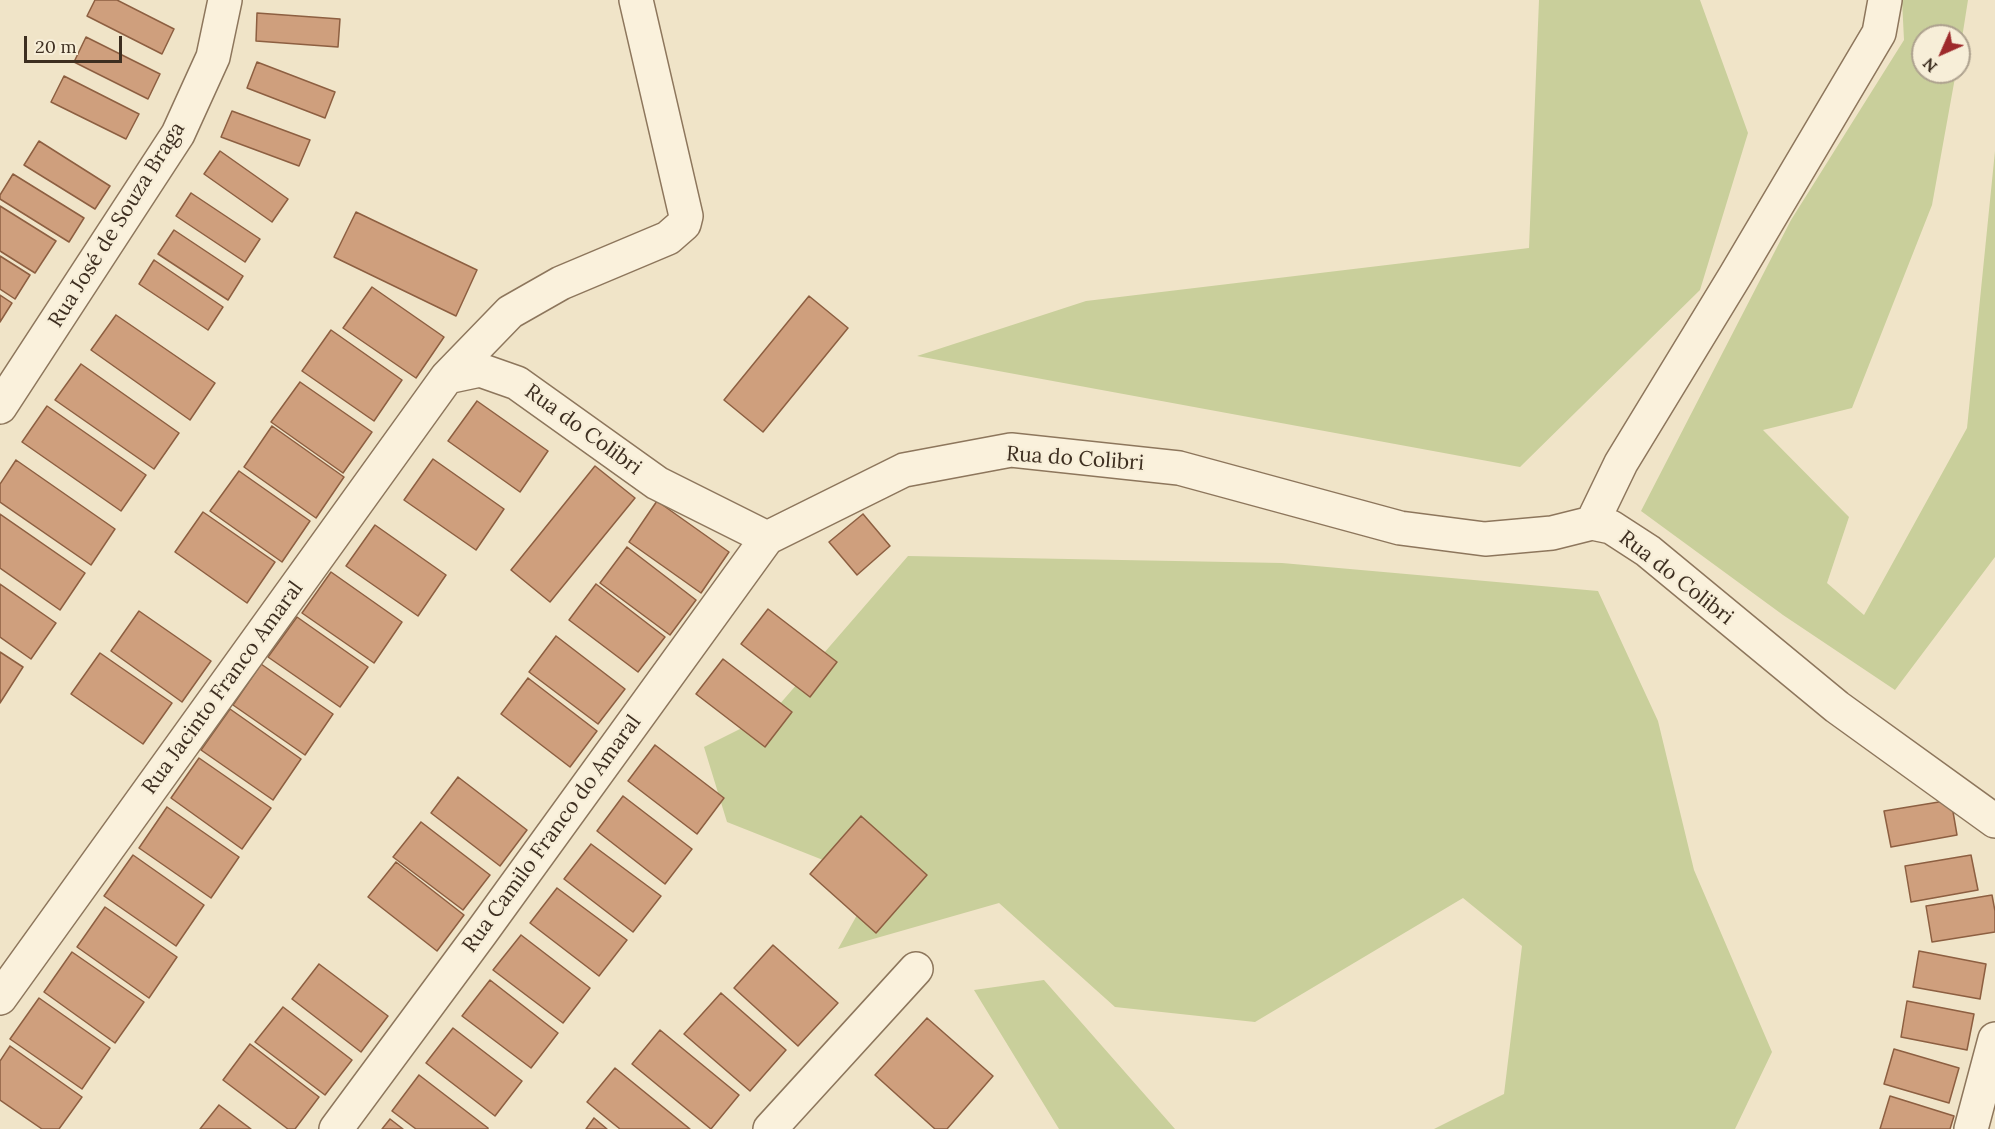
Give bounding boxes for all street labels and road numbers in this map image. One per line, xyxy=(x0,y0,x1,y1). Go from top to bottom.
street label: Rua José de Souza Braga xyxy=(43,118,191,332)
street label: Rua do Colibri xyxy=(520,379,646,481)
street label: Rua do Colibri xyxy=(1005,442,1145,476)
street label: Rua do Colibri xyxy=(1614,526,1738,630)
street label: Rua Jacinto Franco Amaral xyxy=(137,577,309,799)
street label: Rua Camilo Franco do Amaral xyxy=(457,710,647,958)

